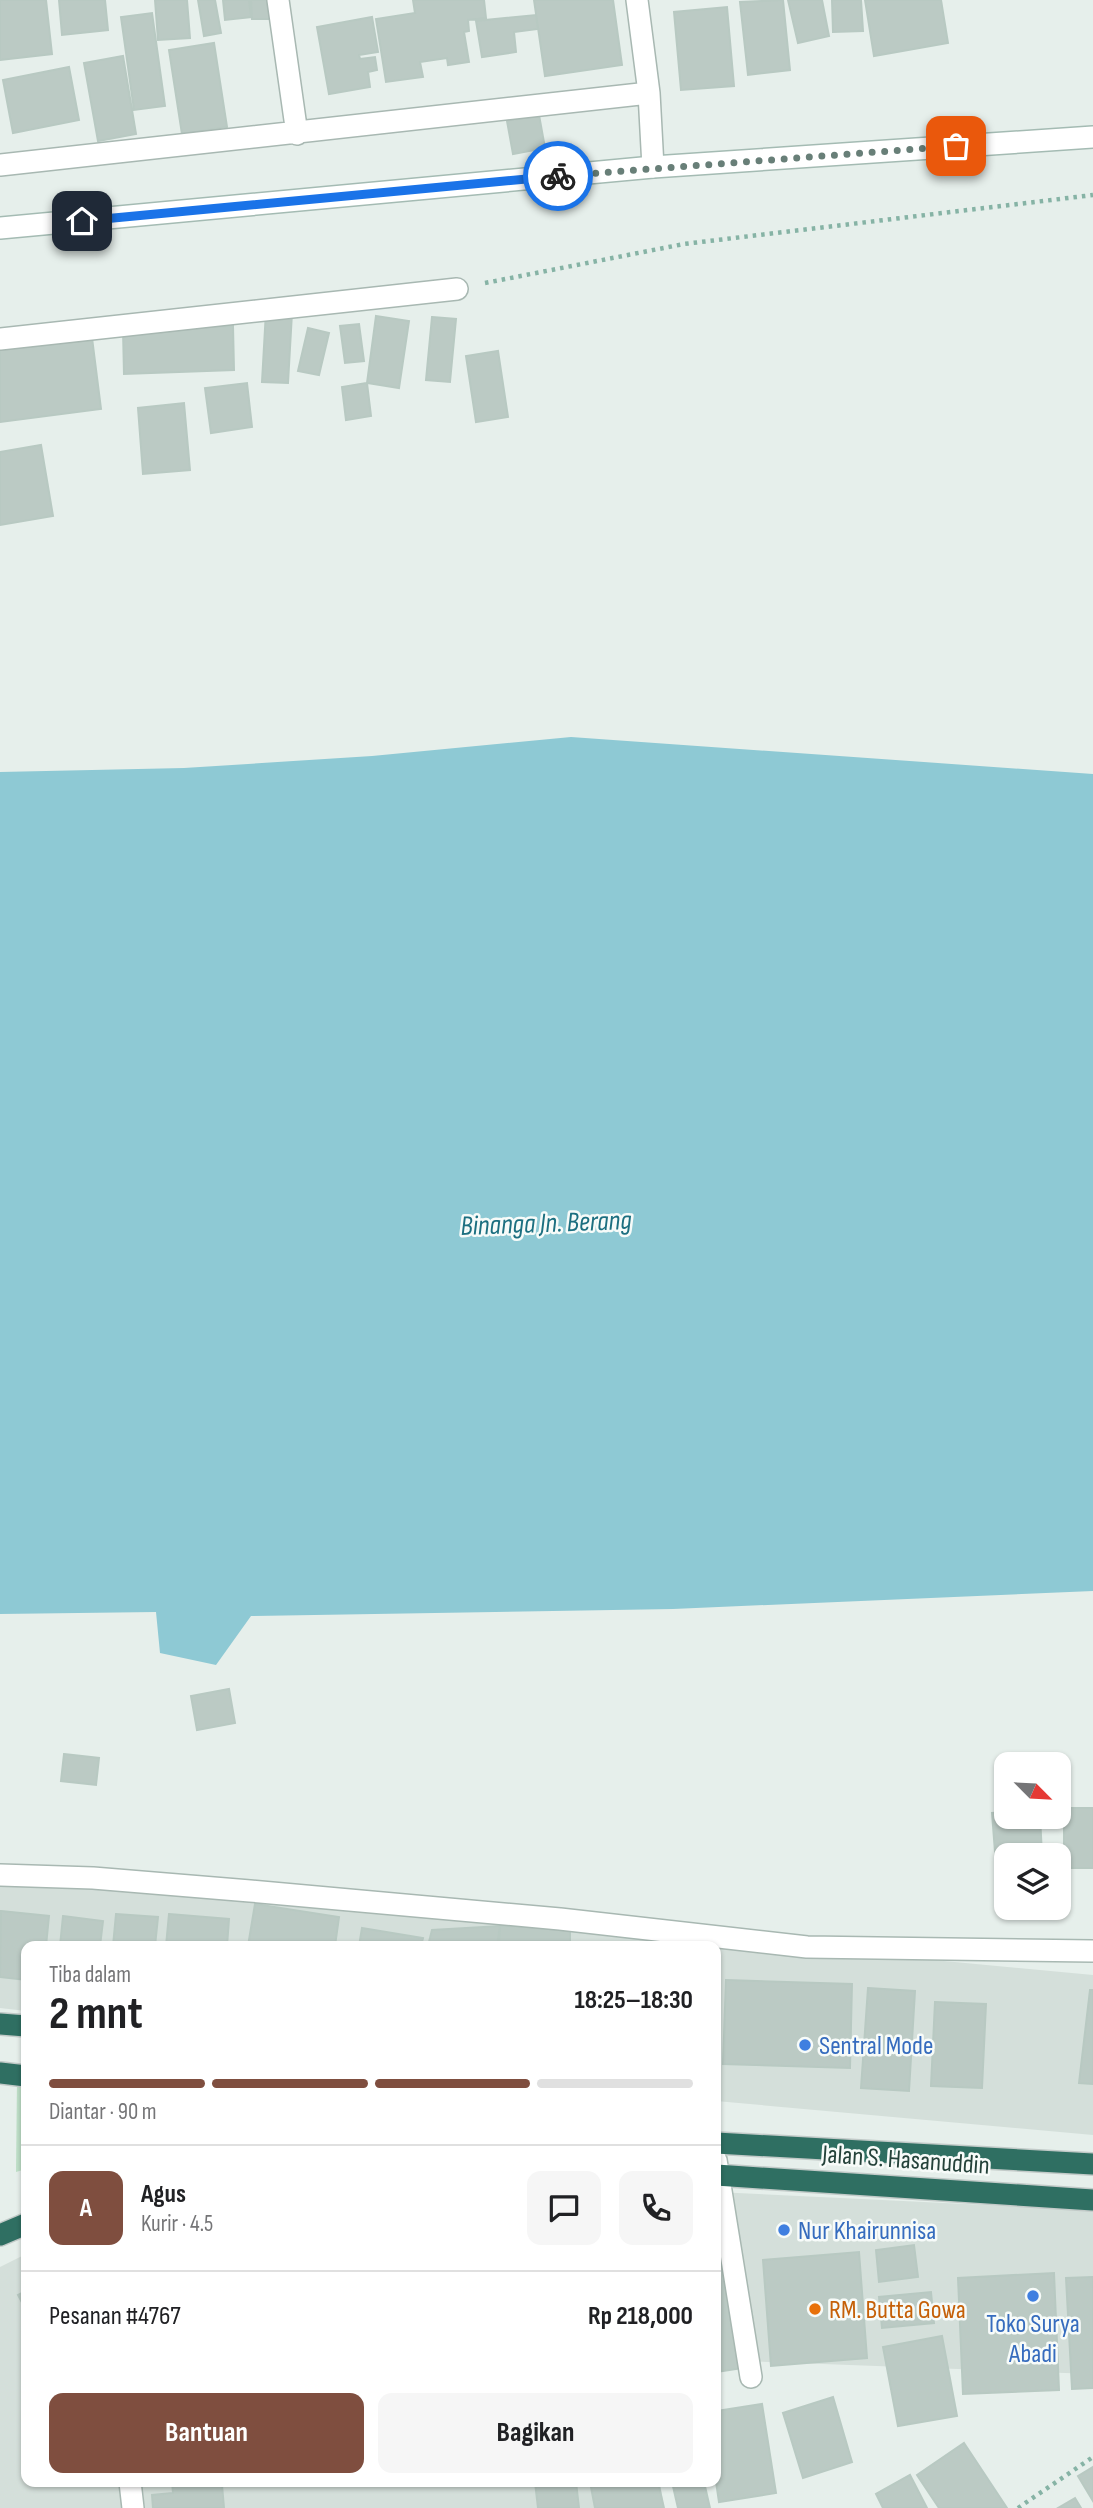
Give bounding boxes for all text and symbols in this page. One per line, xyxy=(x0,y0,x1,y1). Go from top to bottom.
pin xyxy=(926,116,986,176)
icon: bag xyxy=(937,127,975,165)
courier xyxy=(523,141,593,211)
icon: bike xyxy=(539,157,577,195)
pin xyxy=(52,191,112,251)
icon: home xyxy=(63,202,101,240)
water label: Binanga Jn. Berang xyxy=(460,1204,633,1243)
north arrow xyxy=(994,1752,1071,1829)
map controls xyxy=(994,1752,1071,1920)
button: layers xyxy=(994,1843,1071,1920)
text: Tiba dalam xyxy=(49,1961,131,1989)
text: 18:25–18:30 xyxy=(575,1985,693,2016)
text: 2 mnt xyxy=(49,1987,143,2042)
place label: Sentral Mode xyxy=(819,2031,933,2062)
marker: Sentral Mode xyxy=(797,2037,813,2053)
text: Diantar · 90 m xyxy=(49,2098,157,2126)
street label: Jalan S. Hasanuddin xyxy=(820,2139,991,2182)
button: chat xyxy=(527,2171,601,2245)
button: phone xyxy=(619,2171,693,2245)
text: Agus xyxy=(141,2179,186,2210)
text: A xyxy=(80,2193,92,2224)
text: Kurir · 4.5 xyxy=(141,2210,213,2238)
place label: Nur Khairunnisa xyxy=(798,2216,936,2247)
marker: Nur Khairunnisa xyxy=(776,2222,792,2238)
marker: Toko Surya Abadi xyxy=(1025,2288,1041,2304)
place label: RM. Butta Gowa xyxy=(829,2295,966,2326)
text: Pesanan #4767 xyxy=(49,2301,181,2332)
text: Rp 218,000 xyxy=(588,2301,693,2332)
marker: RM. Butta Gowa xyxy=(807,2301,823,2317)
place label: Toko Surya Abadi xyxy=(986,2309,1080,2370)
button: Bantuan xyxy=(49,2393,364,2473)
button: Bagikan xyxy=(378,2393,693,2473)

